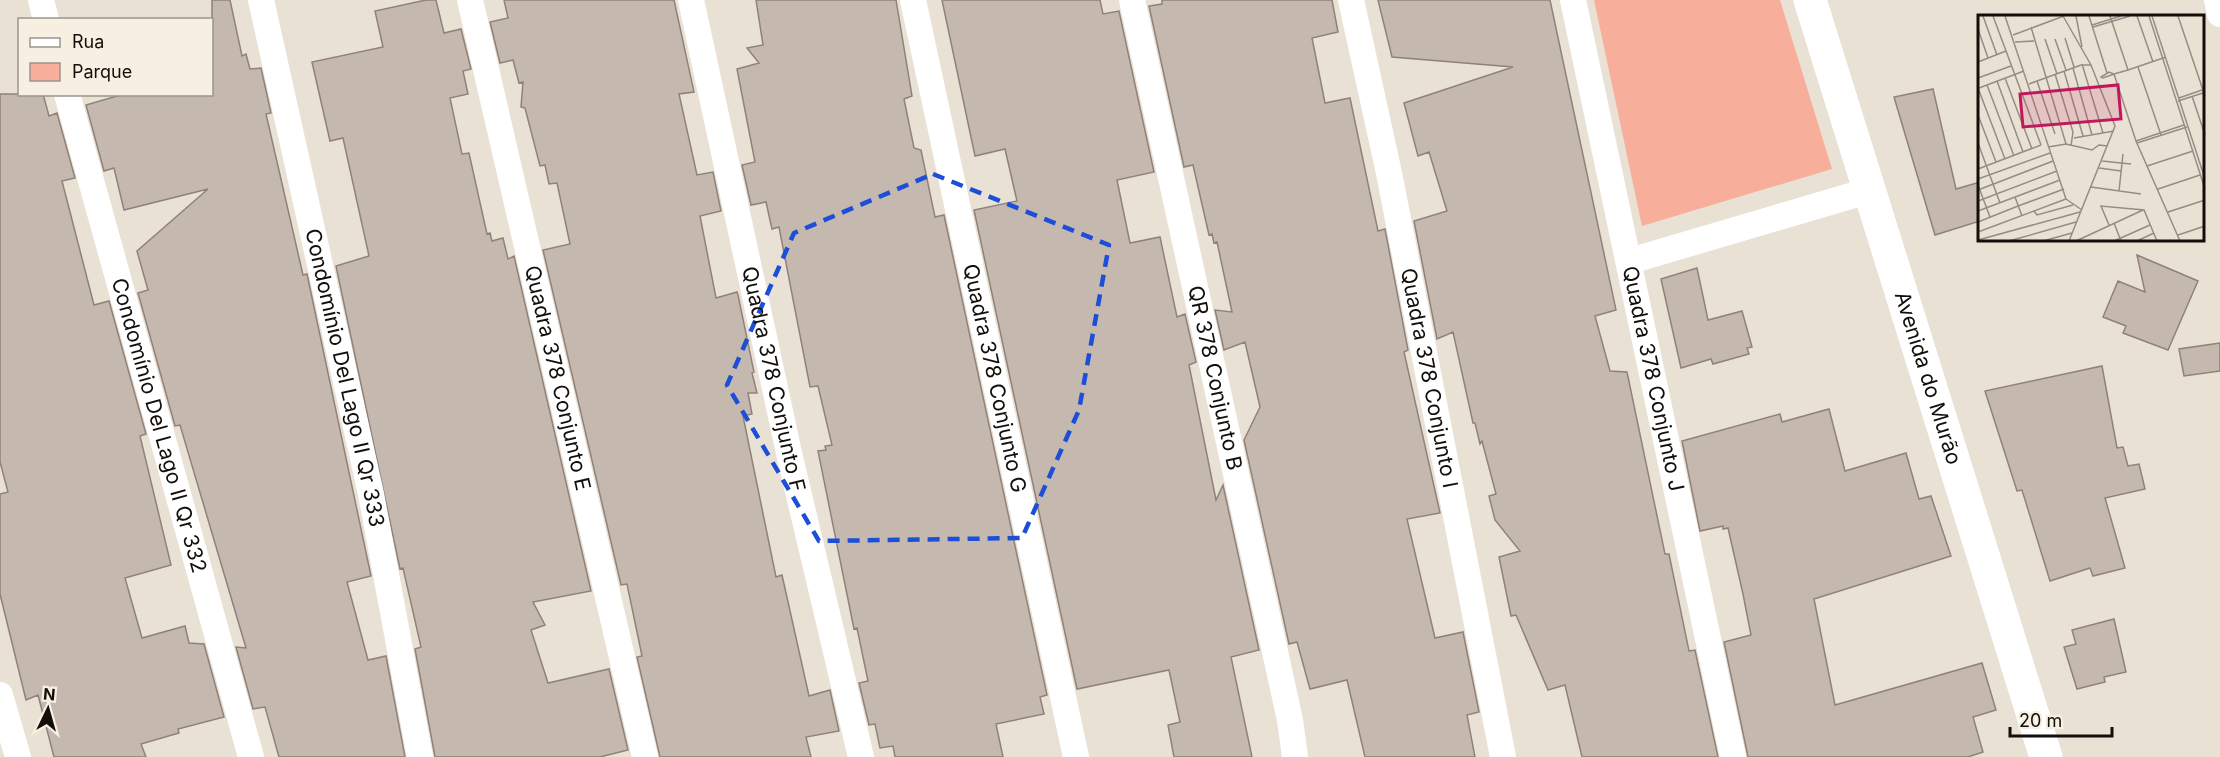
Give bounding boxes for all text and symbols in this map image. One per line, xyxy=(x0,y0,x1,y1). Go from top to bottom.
inset map xyxy=(1978,15,2205,242)
legend xyxy=(18,18,213,96)
text: Rua xyxy=(72,31,104,52)
text: Parque xyxy=(72,61,132,82)
street label: Condomínio Del Lago II Qr 333 xyxy=(300,226,390,529)
street label: Quadra 378 Conjunto G xyxy=(958,262,1032,495)
street label: Quadra 378 Conjunto E xyxy=(520,263,596,493)
street label: Quadra 378 Conjunto F xyxy=(737,264,811,494)
street label: Quadra 378 Conjunto J xyxy=(1618,264,1689,493)
street label: Quadra 378 Conjunto I xyxy=(1396,266,1463,490)
street label: Condomínio Del Lago II Qr 332 xyxy=(107,275,212,575)
street label: QR 378 Conjunto B xyxy=(1183,283,1248,472)
street label: Avenida do Murão xyxy=(1890,288,1967,467)
north arrow xyxy=(18,679,78,739)
text: N xyxy=(42,684,56,705)
scale bar xyxy=(2010,700,2112,738)
text: 20 m xyxy=(2019,710,2062,731)

